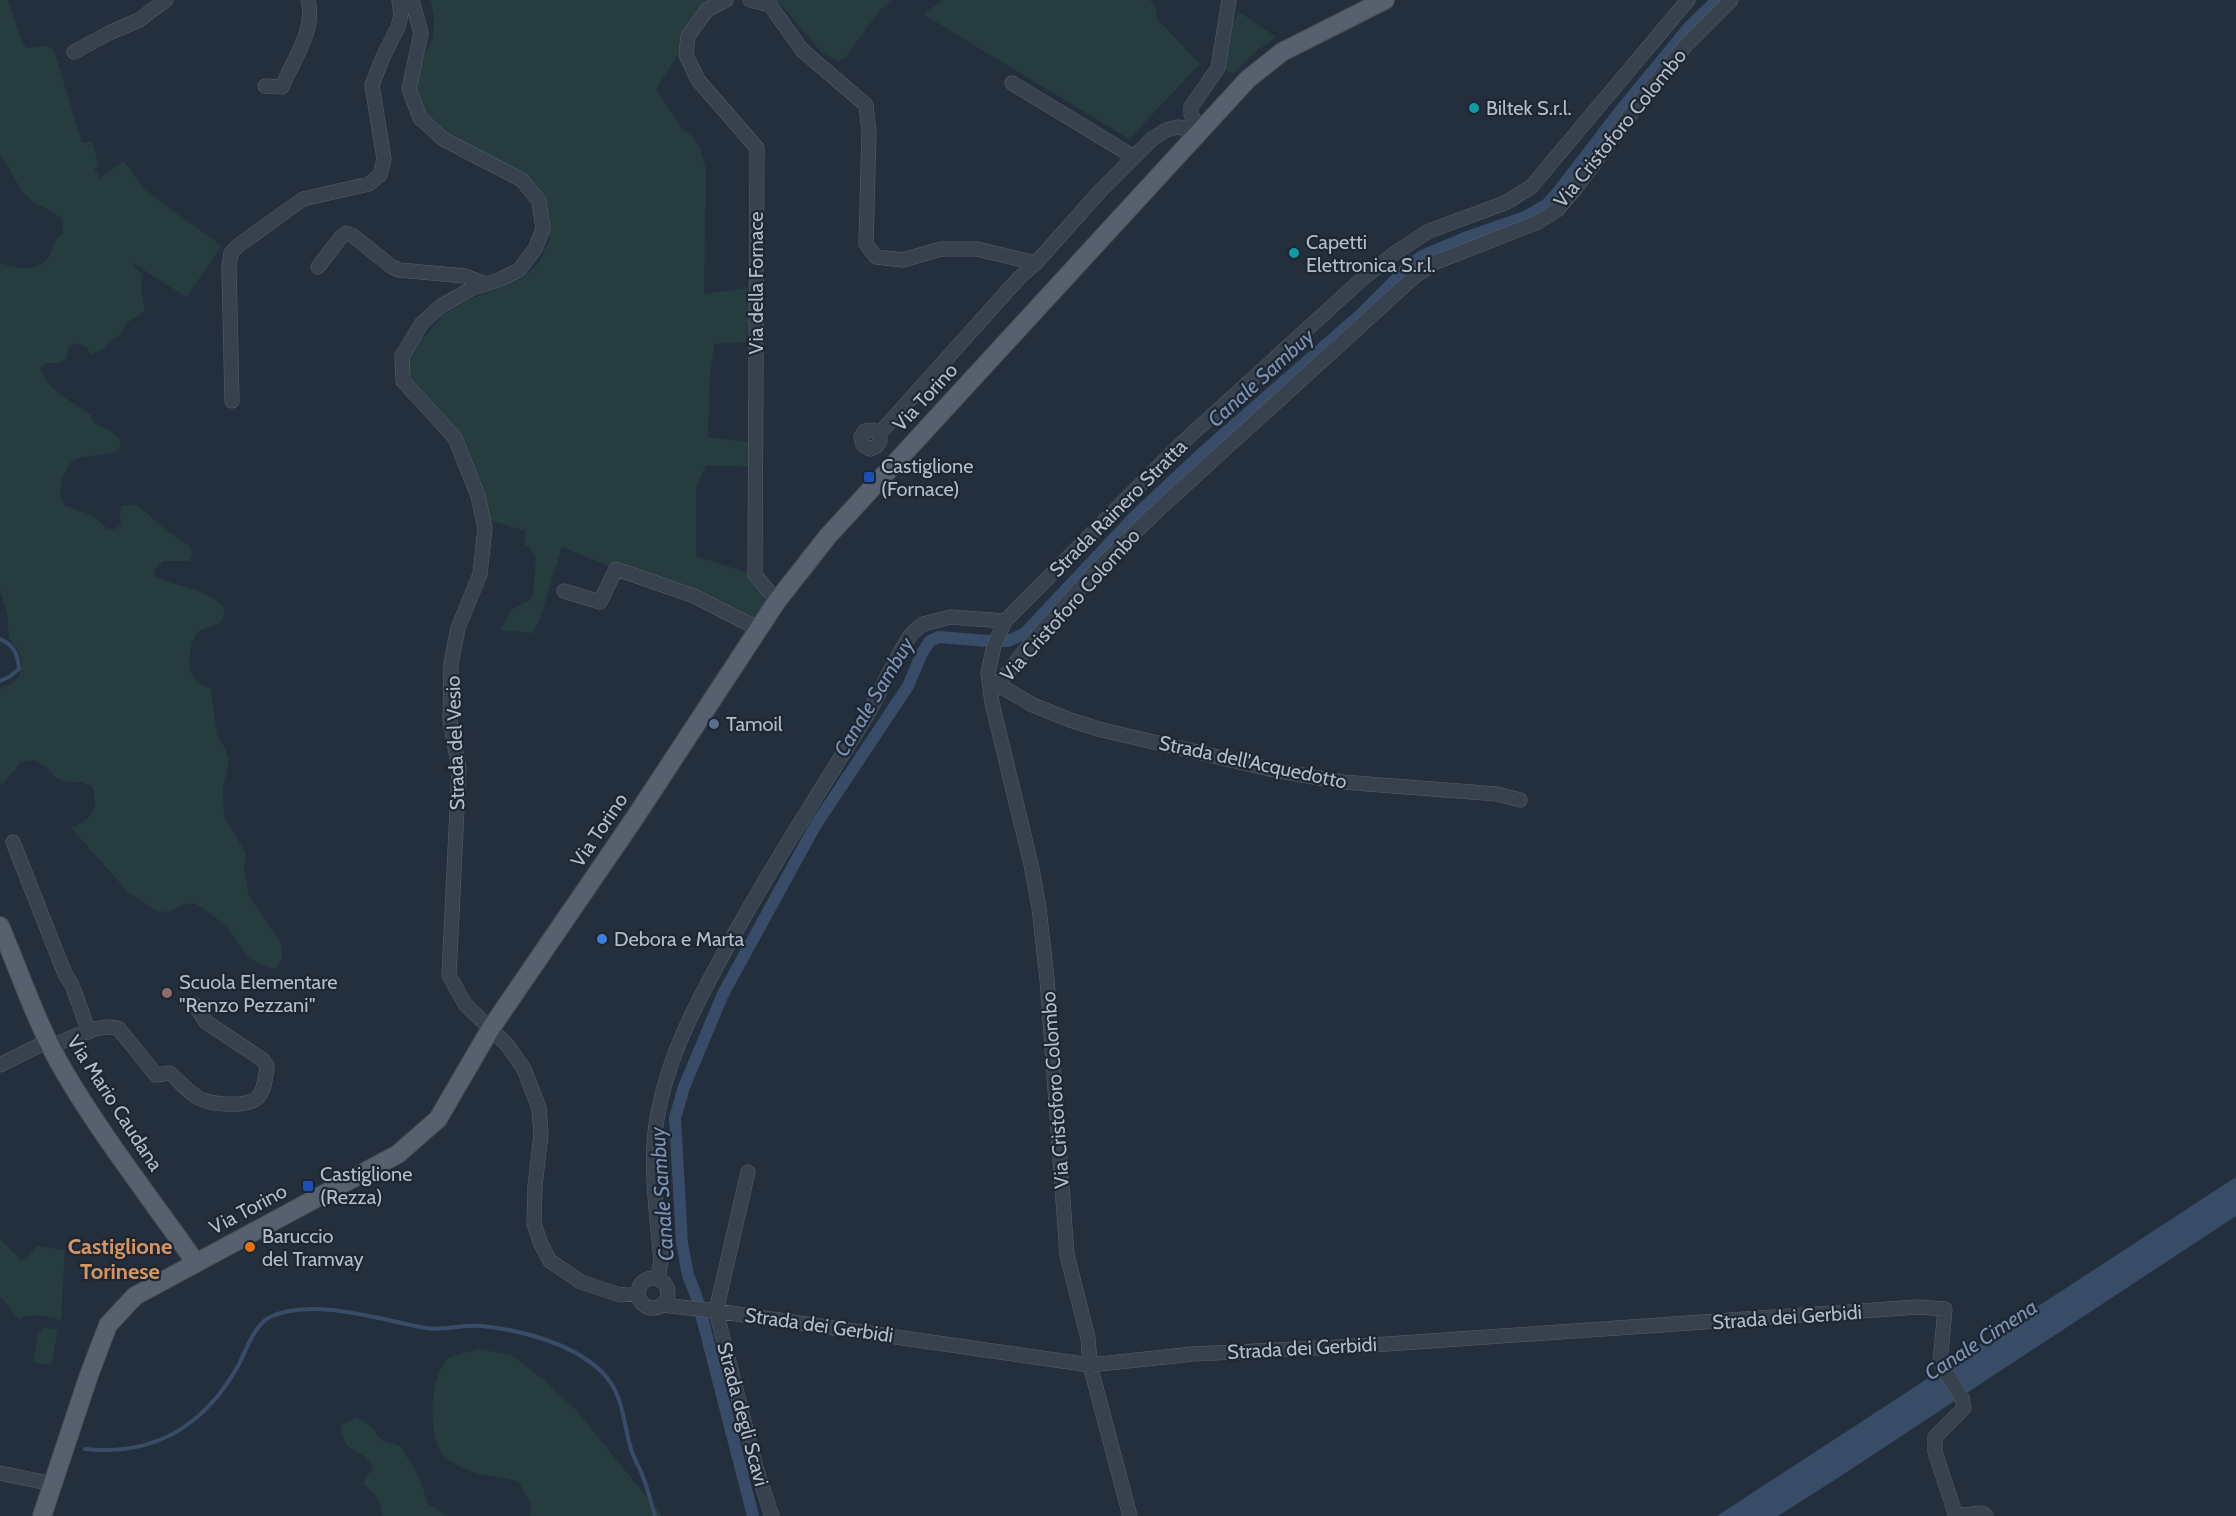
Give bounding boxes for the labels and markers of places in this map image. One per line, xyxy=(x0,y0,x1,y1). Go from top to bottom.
place label: Biltek S.r.l. xyxy=(1486,96,1572,120)
marker: Biltek S.r.l. xyxy=(1467,101,1481,115)
place label: Capetti Elettronica S.r.l. xyxy=(1306,230,1436,277)
marker: Capetti Elettronica S.r.l. xyxy=(1287,246,1301,260)
place label: Castiglione (Fornace) xyxy=(881,454,974,501)
marker: Castiglione (Fornace) xyxy=(862,470,876,484)
place label: Tamoil xyxy=(726,712,783,736)
marker: Tamoil xyxy=(707,717,721,731)
place label: Debora e Marta xyxy=(614,927,745,951)
marker: Debora e Marta xyxy=(595,932,609,946)
place label: Scuola Elementare "Renzo Pezzani" xyxy=(179,970,337,1017)
marker: Scuola Elementare "Renzo Pezzani" xyxy=(160,986,174,1000)
place label: Castiglione (Rezza) xyxy=(320,1162,413,1209)
marker: Castiglione (Rezza) xyxy=(301,1179,315,1193)
place label: Baruccio del Tramvay xyxy=(262,1224,364,1271)
marker: Baruccio del Tramvay xyxy=(243,1240,257,1254)

